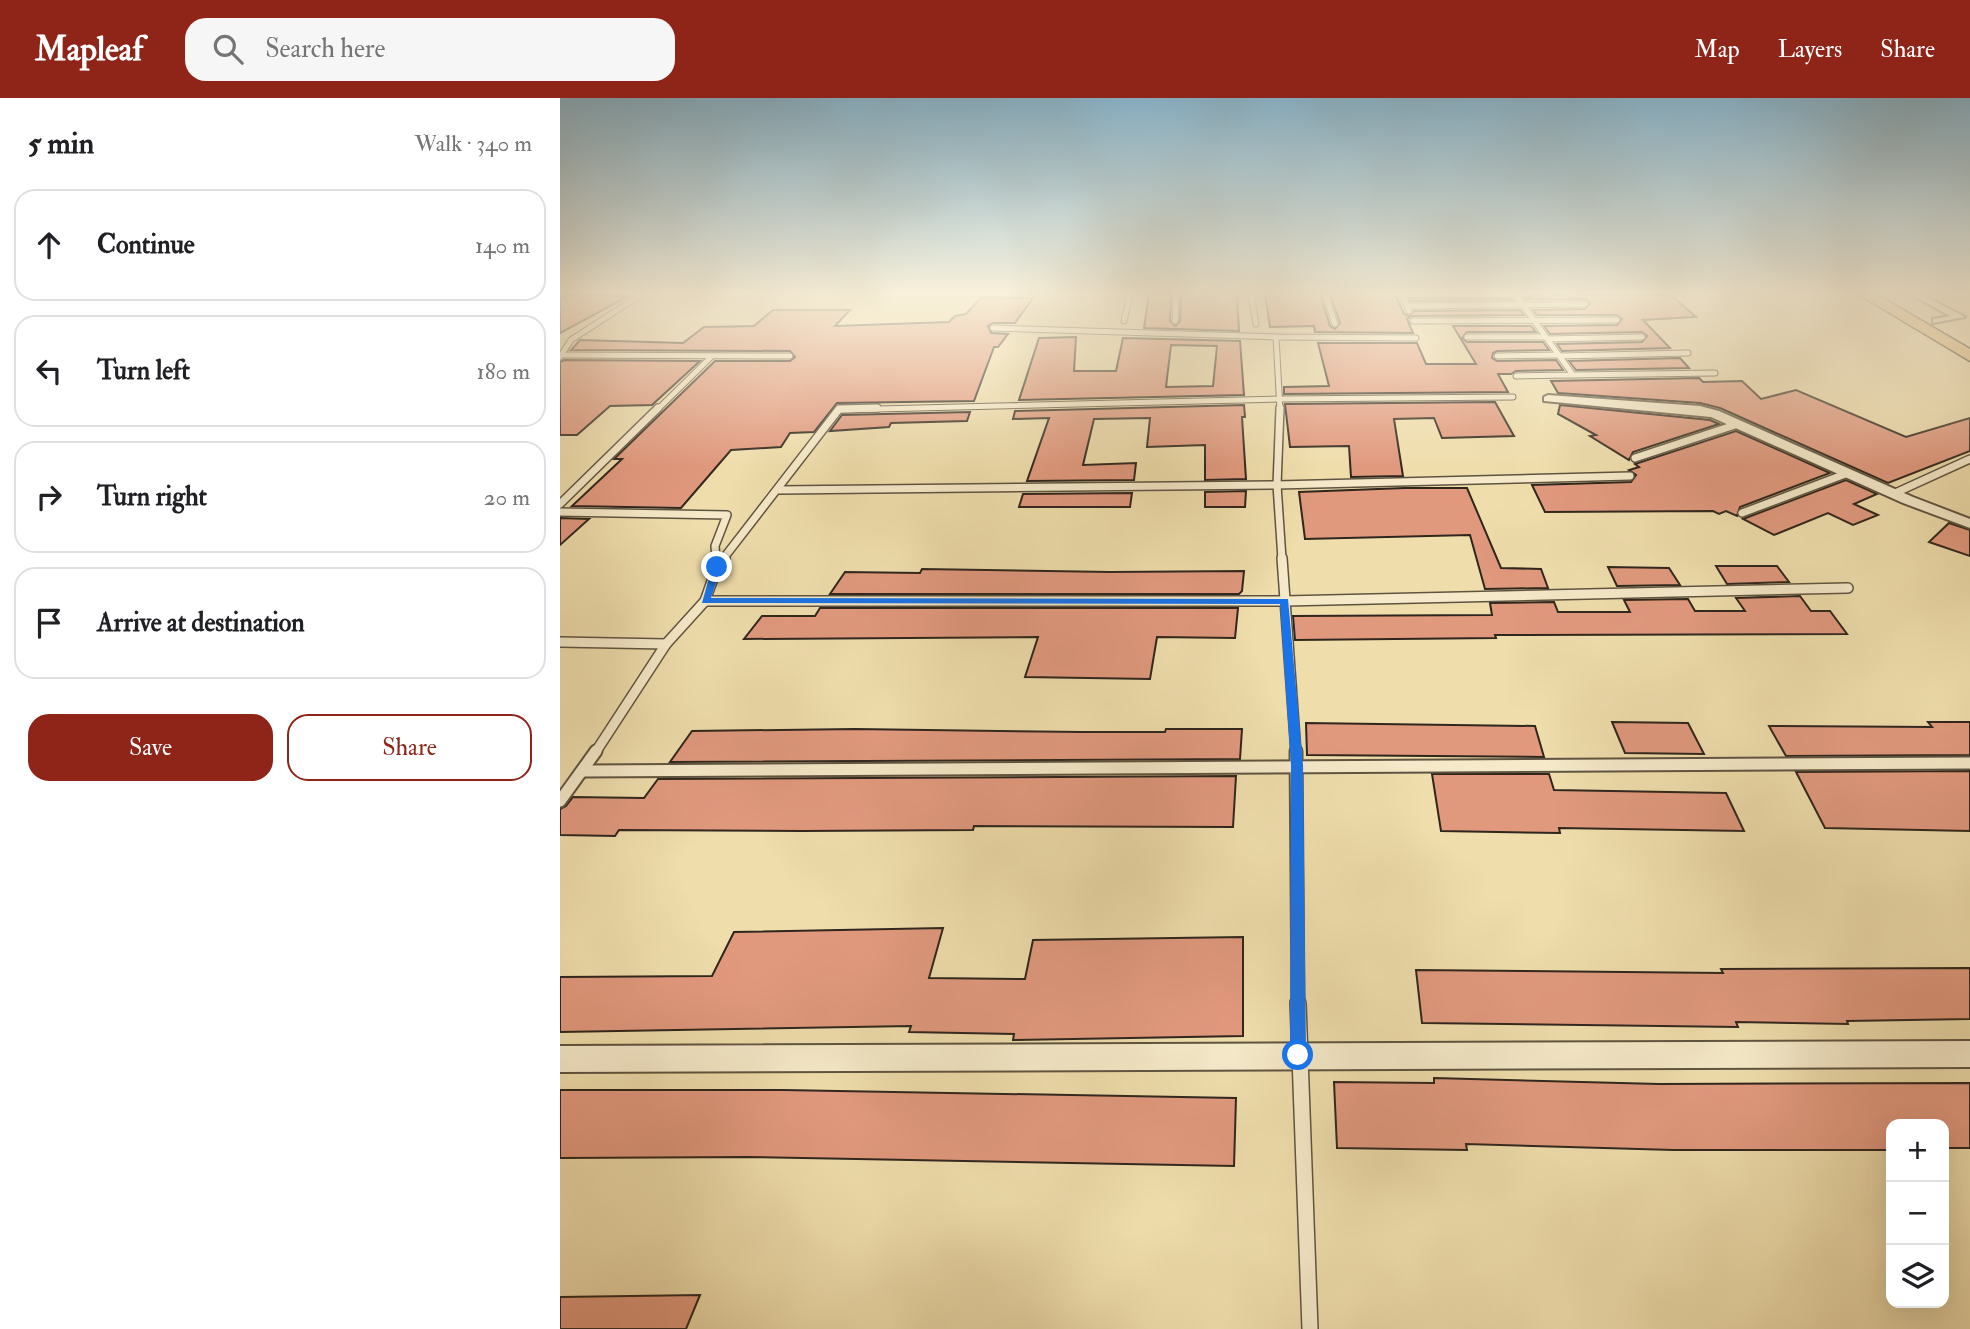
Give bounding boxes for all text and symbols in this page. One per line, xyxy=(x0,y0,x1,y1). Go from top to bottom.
search box xyxy=(185,18,675,81)
text: Mapleaf xyxy=(35,29,143,70)
icon: search xyxy=(209,30,247,68)
text: Search here xyxy=(265,33,385,65)
text: Map xyxy=(1695,34,1740,65)
text: Layers xyxy=(1778,34,1842,65)
text: Share xyxy=(1880,34,1935,65)
text: 5 min xyxy=(28,125,94,162)
text: Walk · 340 m xyxy=(414,129,532,158)
icon: ahead xyxy=(30,226,68,264)
text: Continue xyxy=(97,229,195,261)
text: 140 m xyxy=(475,231,530,260)
icon: left xyxy=(30,352,68,390)
text: Turn left xyxy=(97,355,190,387)
text: 180 m xyxy=(477,357,530,386)
icon: right xyxy=(30,478,68,516)
text: Turn right xyxy=(97,481,207,513)
text: 20 m xyxy=(484,483,530,512)
route end xyxy=(701,551,732,582)
icon: arrive xyxy=(30,604,68,642)
text: Arrive at destination xyxy=(97,607,305,639)
button: Save xyxy=(28,714,273,781)
button: Share xyxy=(287,714,532,781)
route start xyxy=(1282,1039,1313,1070)
map controls xyxy=(1886,1119,1949,1308)
button: + xyxy=(1886,1119,1949,1182)
button: − xyxy=(1886,1182,1949,1245)
button: layers xyxy=(1886,1245,1949,1308)

